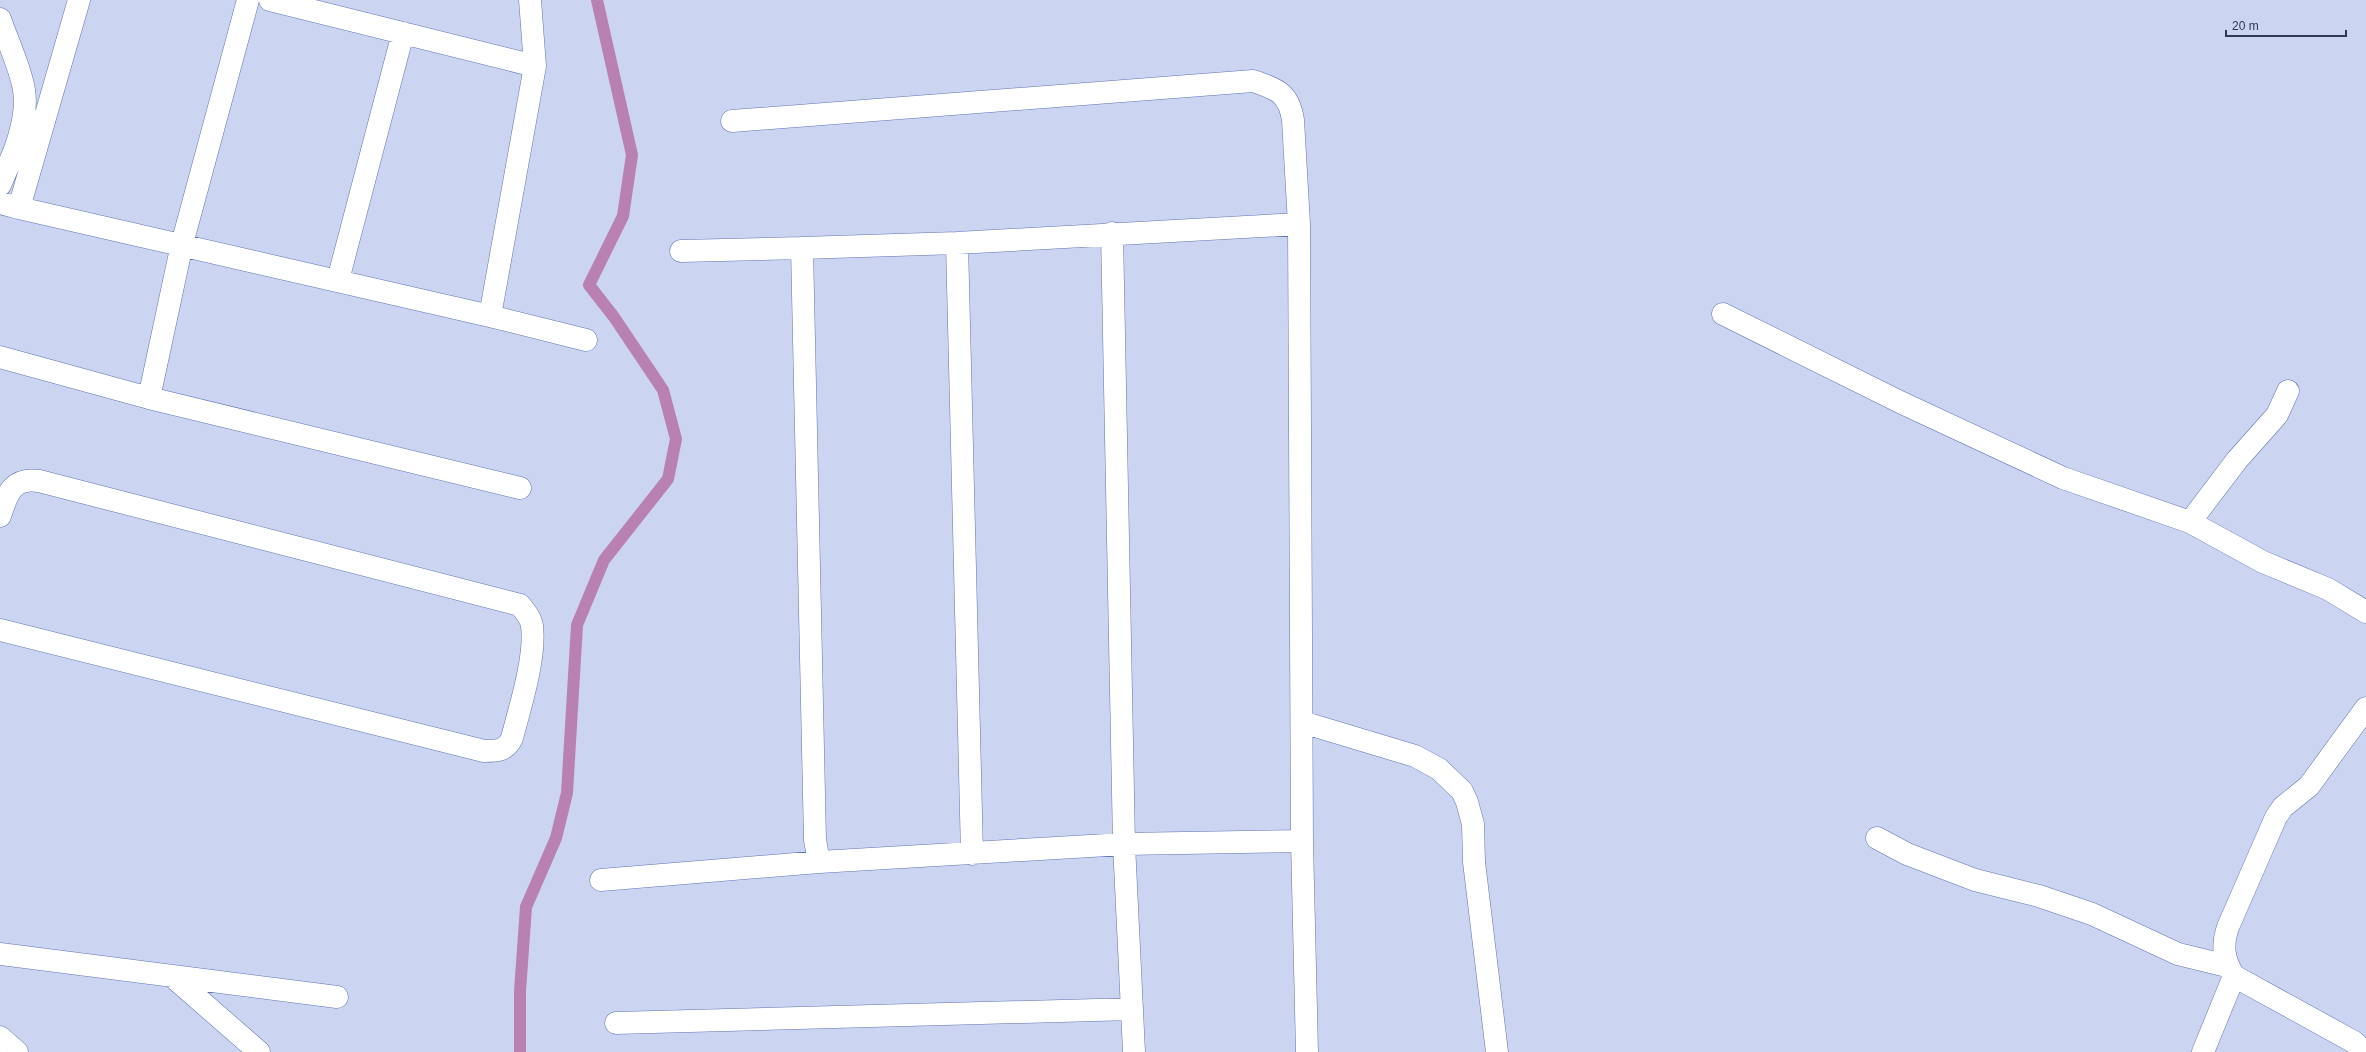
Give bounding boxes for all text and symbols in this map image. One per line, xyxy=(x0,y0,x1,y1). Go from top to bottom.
scale bar xyxy=(2226,12,2346,38)
text: 20 m xyxy=(2232,19,2259,33)

